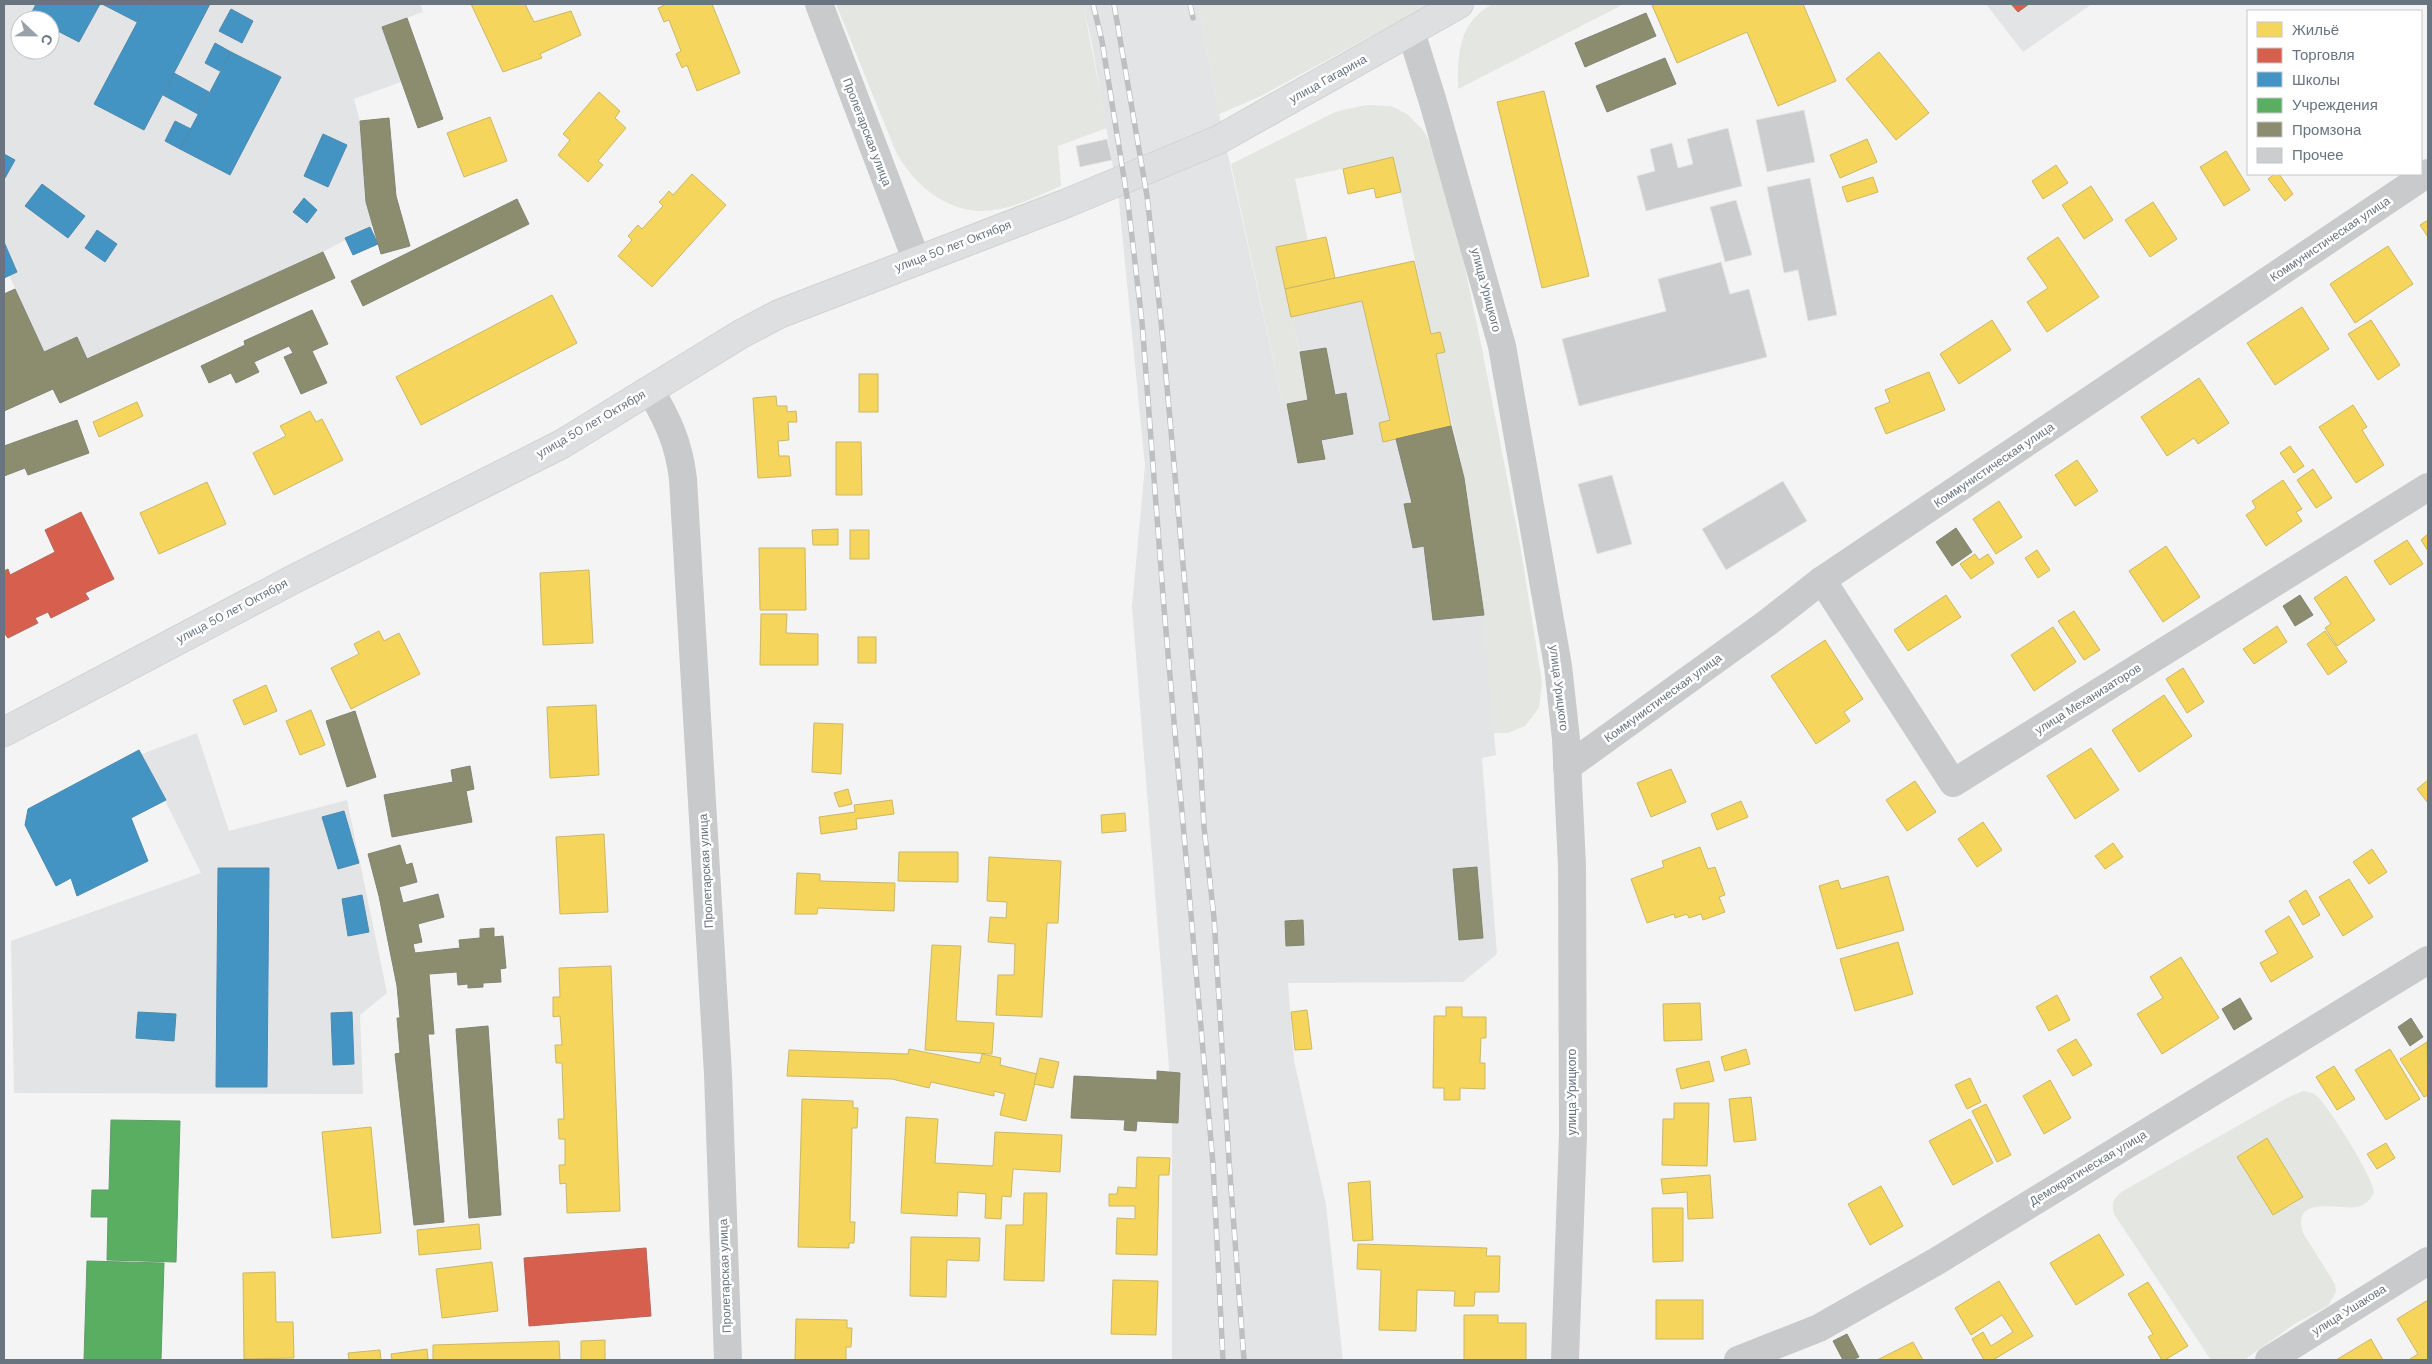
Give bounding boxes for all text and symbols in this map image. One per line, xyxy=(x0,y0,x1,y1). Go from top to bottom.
north arrow xyxy=(10,10,60,60)
legend xyxy=(2247,10,2422,175)
text: Жильё xyxy=(2292,20,2339,40)
text: С xyxy=(37,32,57,48)
text: Торговля xyxy=(2292,45,2355,65)
street label: улица Гагарина xyxy=(1286,51,1370,107)
text: Школы xyxy=(2292,70,2340,90)
street label: Пролетарская улица xyxy=(839,76,895,189)
text: Учреждения xyxy=(2292,95,2378,115)
text: Промзона xyxy=(2292,120,2362,140)
text: Прочее xyxy=(2292,145,2344,165)
street label: Коммунистическая улица xyxy=(2267,193,2393,285)
street label: улица 50 лет Октября xyxy=(892,216,1014,276)
street label: улица Урицкого xyxy=(1467,246,1505,334)
street label: улица 50 лет Октября xyxy=(534,386,648,462)
street label: Коммунистическая улица xyxy=(1931,419,2057,511)
street label: улица 50 лет Октября xyxy=(174,575,290,647)
street label: улица Урицкого xyxy=(1546,644,1572,732)
street label: Коммунистическая улица xyxy=(1601,650,1725,746)
street label: улица Механизаторов xyxy=(2032,660,2144,738)
street label: Пролетарская улица xyxy=(695,813,717,929)
street label: улица Урицкого xyxy=(1564,1049,1580,1135)
street label: Демократическая улица xyxy=(2026,1126,2150,1209)
street label: Пролетарская улица xyxy=(715,1218,735,1334)
street label: улица Ушакова xyxy=(2309,1281,2389,1339)

